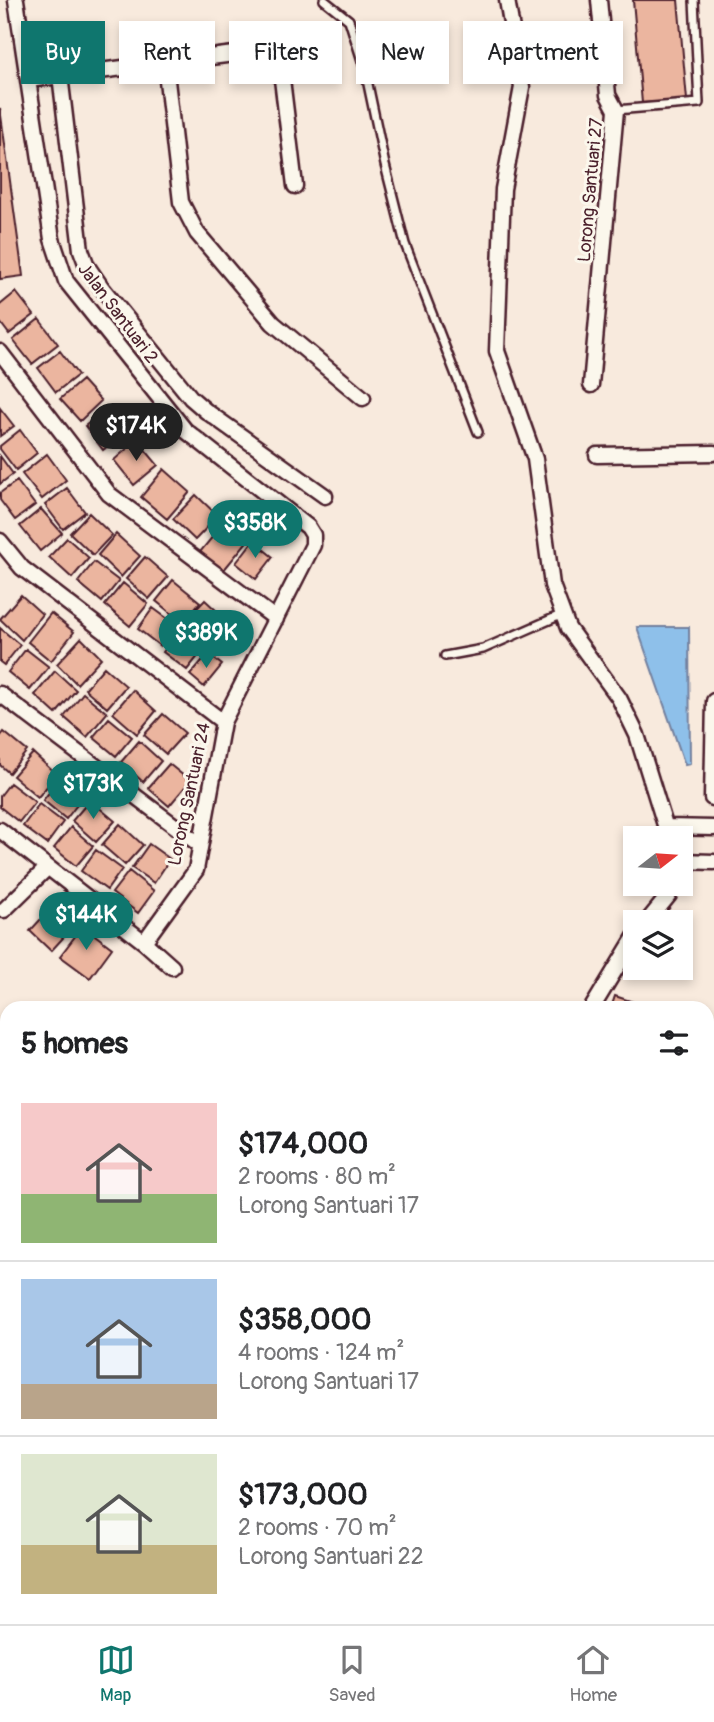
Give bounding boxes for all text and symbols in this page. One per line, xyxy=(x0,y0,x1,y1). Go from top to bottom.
chip: Buy xyxy=(21,21,105,84)
chip: Rent xyxy=(119,21,215,84)
chip: Filters xyxy=(229,21,342,84)
chip: New xyxy=(356,21,449,84)
chip: Apartment xyxy=(463,21,623,84)
street label: Lorong Santuari 27 xyxy=(573,117,608,263)
street label: Jalan Santuari 2 xyxy=(72,259,163,368)
pin: $174K xyxy=(87,404,185,463)
text: $174K xyxy=(106,411,166,440)
pin: $358K xyxy=(206,500,304,560)
text: $358K xyxy=(223,508,287,537)
pin: $389K xyxy=(157,610,255,670)
text: $389K xyxy=(175,618,237,647)
street label: Lorong Santuari 24 xyxy=(163,720,216,868)
pin: $173K xyxy=(44,762,142,821)
text: $173K xyxy=(63,769,123,798)
north arrow xyxy=(623,826,693,896)
map controls xyxy=(623,826,693,980)
pin: $144K xyxy=(37,892,135,952)
text: $144K xyxy=(55,900,117,929)
button: layers xyxy=(623,910,693,980)
icon: filters xyxy=(655,1024,693,1062)
text: 5 homes xyxy=(21,1025,128,1062)
text: $174,000 xyxy=(238,1125,368,1162)
icon: home xyxy=(77,1131,161,1215)
text: 2 rooms · 80 m² xyxy=(238,1162,396,1191)
text: Lorong Santuari 17 xyxy=(238,1191,419,1220)
text: $358,000 xyxy=(238,1301,371,1338)
icon: home xyxy=(77,1307,161,1391)
text: 4 rooms · 124 m² xyxy=(238,1338,404,1367)
text: Lorong Santuari 17 xyxy=(238,1367,419,1396)
text: $173,000 xyxy=(238,1476,368,1513)
icon: home xyxy=(77,1482,161,1566)
text: 2 rooms · 70 m² xyxy=(238,1513,397,1542)
text: Lorong Santuari 22 xyxy=(238,1542,424,1571)
tab: Map xyxy=(97,1641,135,1707)
tab: Saved xyxy=(328,1641,376,1707)
tab: Home xyxy=(569,1641,617,1707)

